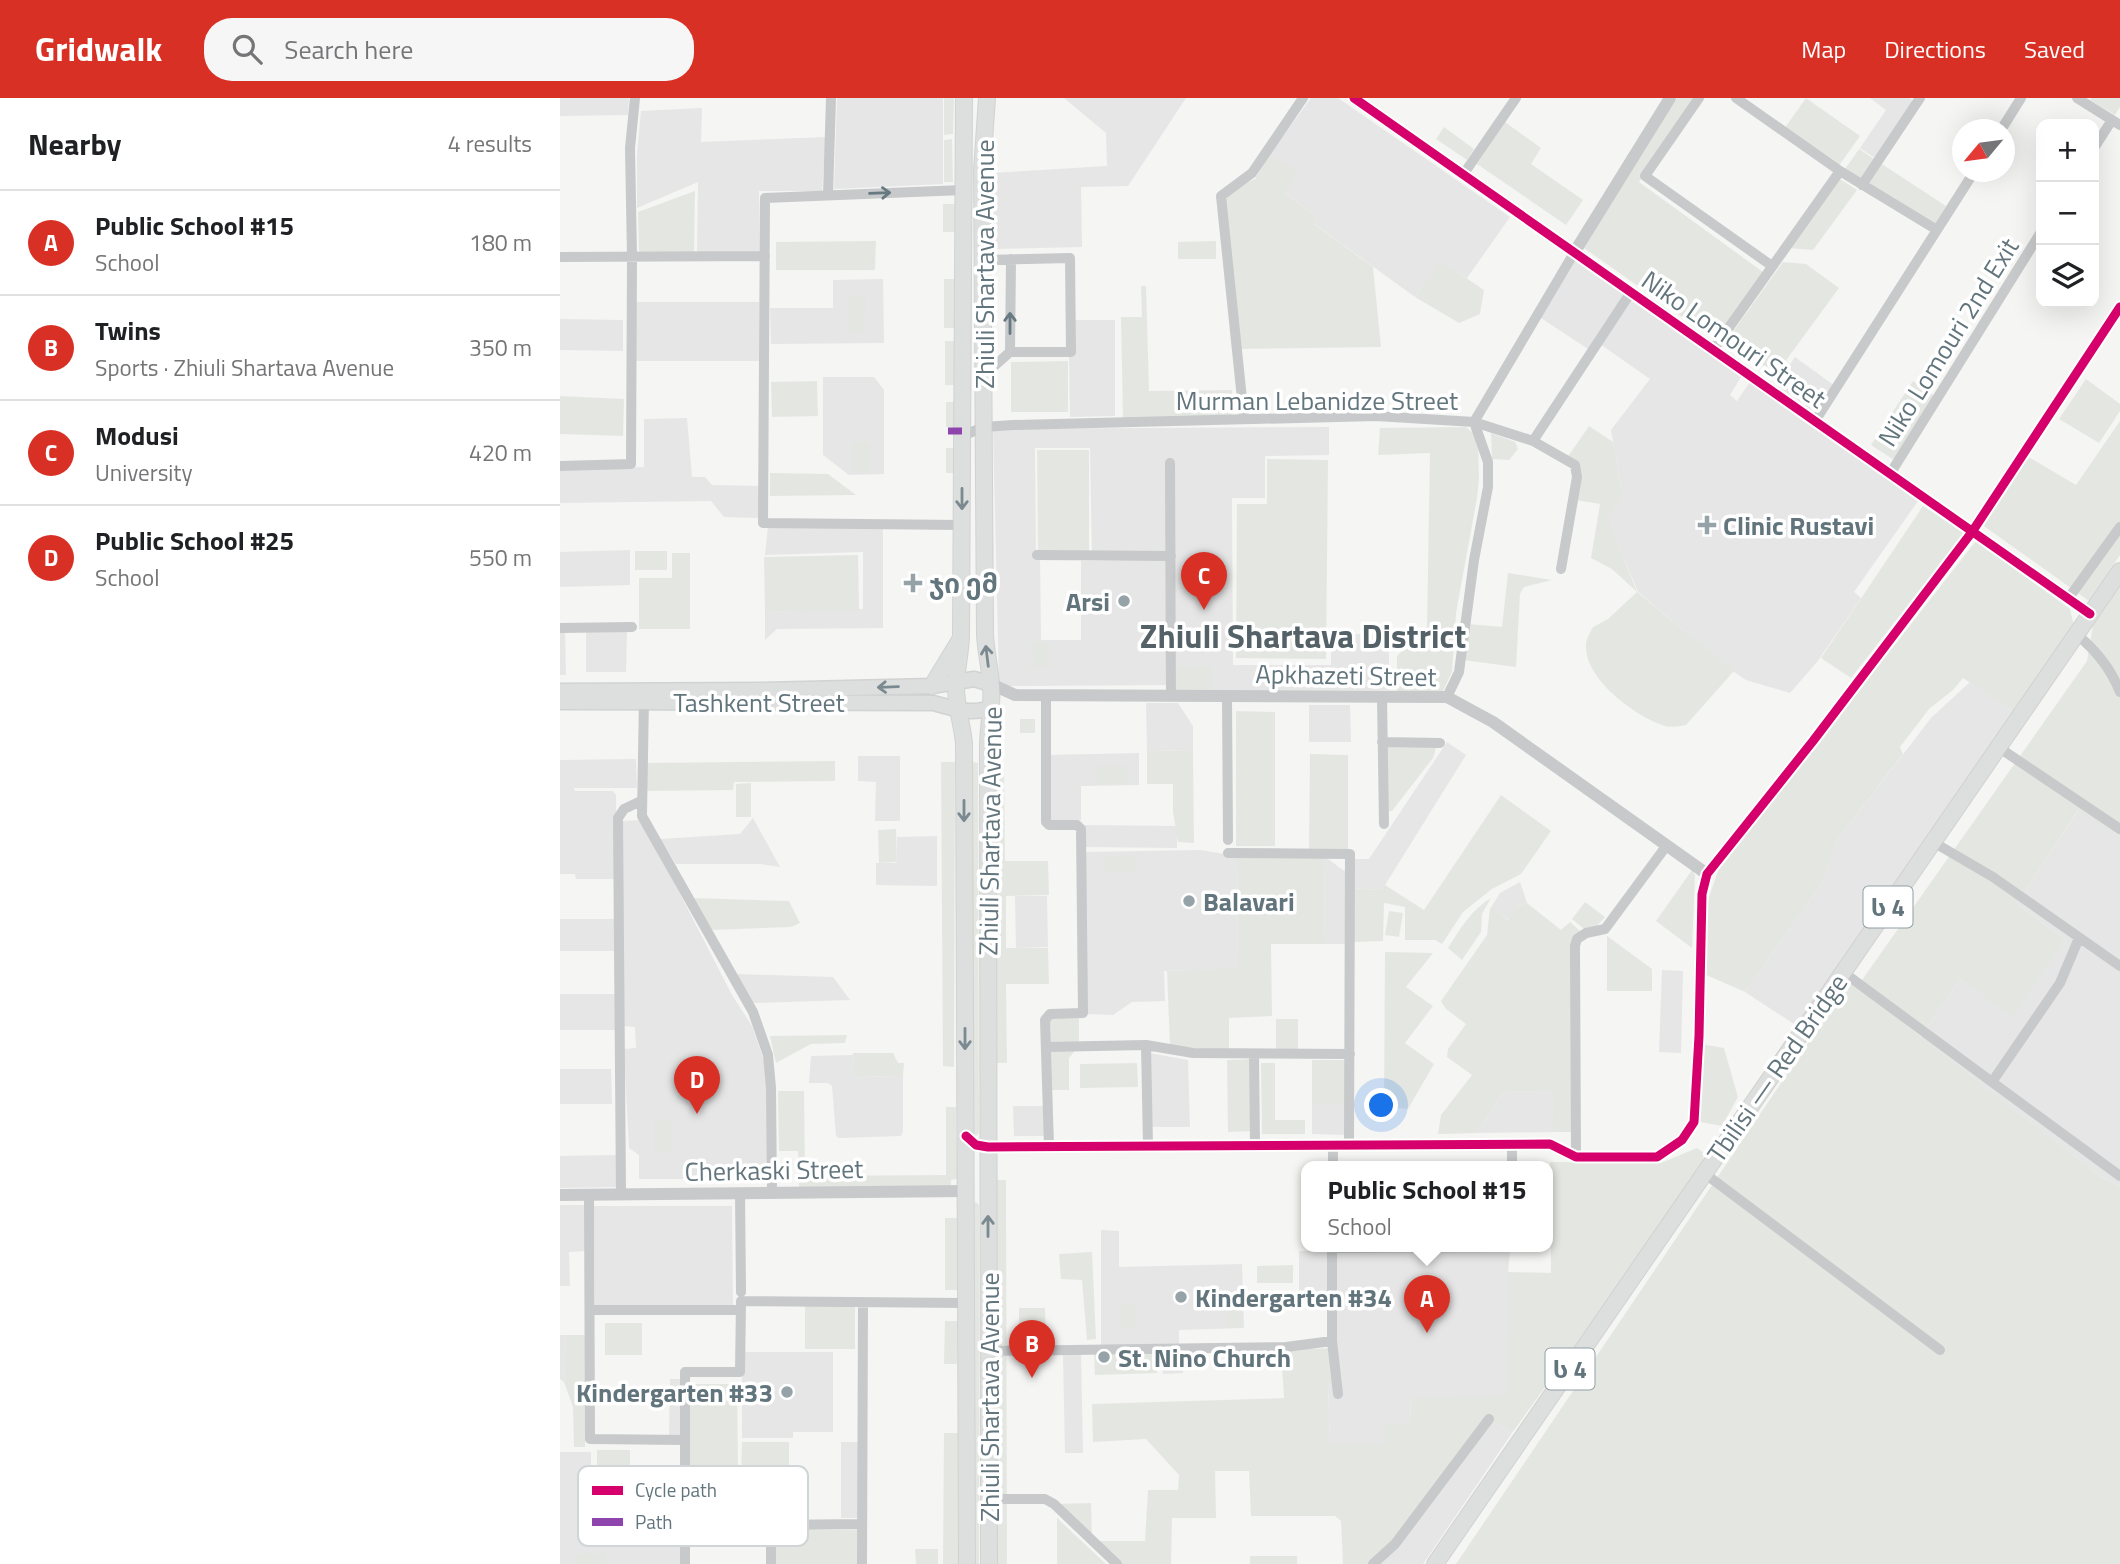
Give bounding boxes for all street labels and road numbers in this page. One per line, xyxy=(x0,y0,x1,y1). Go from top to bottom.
street label: Zhiuli Shartava Avenue xyxy=(965,139,1004,389)
street label: Niko Lomouri 2nd Exit xyxy=(1868,230,2028,454)
street label: Niko Lomouri Street xyxy=(1634,261,1834,417)
street label: Murman Lebanidze Street xyxy=(1176,381,1458,420)
street label: Apkhazeti Street xyxy=(1255,654,1437,696)
street label: Tashkent Street xyxy=(673,683,845,722)
street label: Zhiuli Shartava Avenue xyxy=(968,706,1012,956)
road number: ს 4 xyxy=(1864,886,1912,928)
street label: Tbilisi — Red Bridge xyxy=(1697,966,1857,1170)
street label: Cherkaski Street xyxy=(684,1149,864,1191)
street label: Zhiuli Shartava Avenue xyxy=(970,1272,1009,1522)
road number: ს 4 xyxy=(1546,1349,1594,1390)

